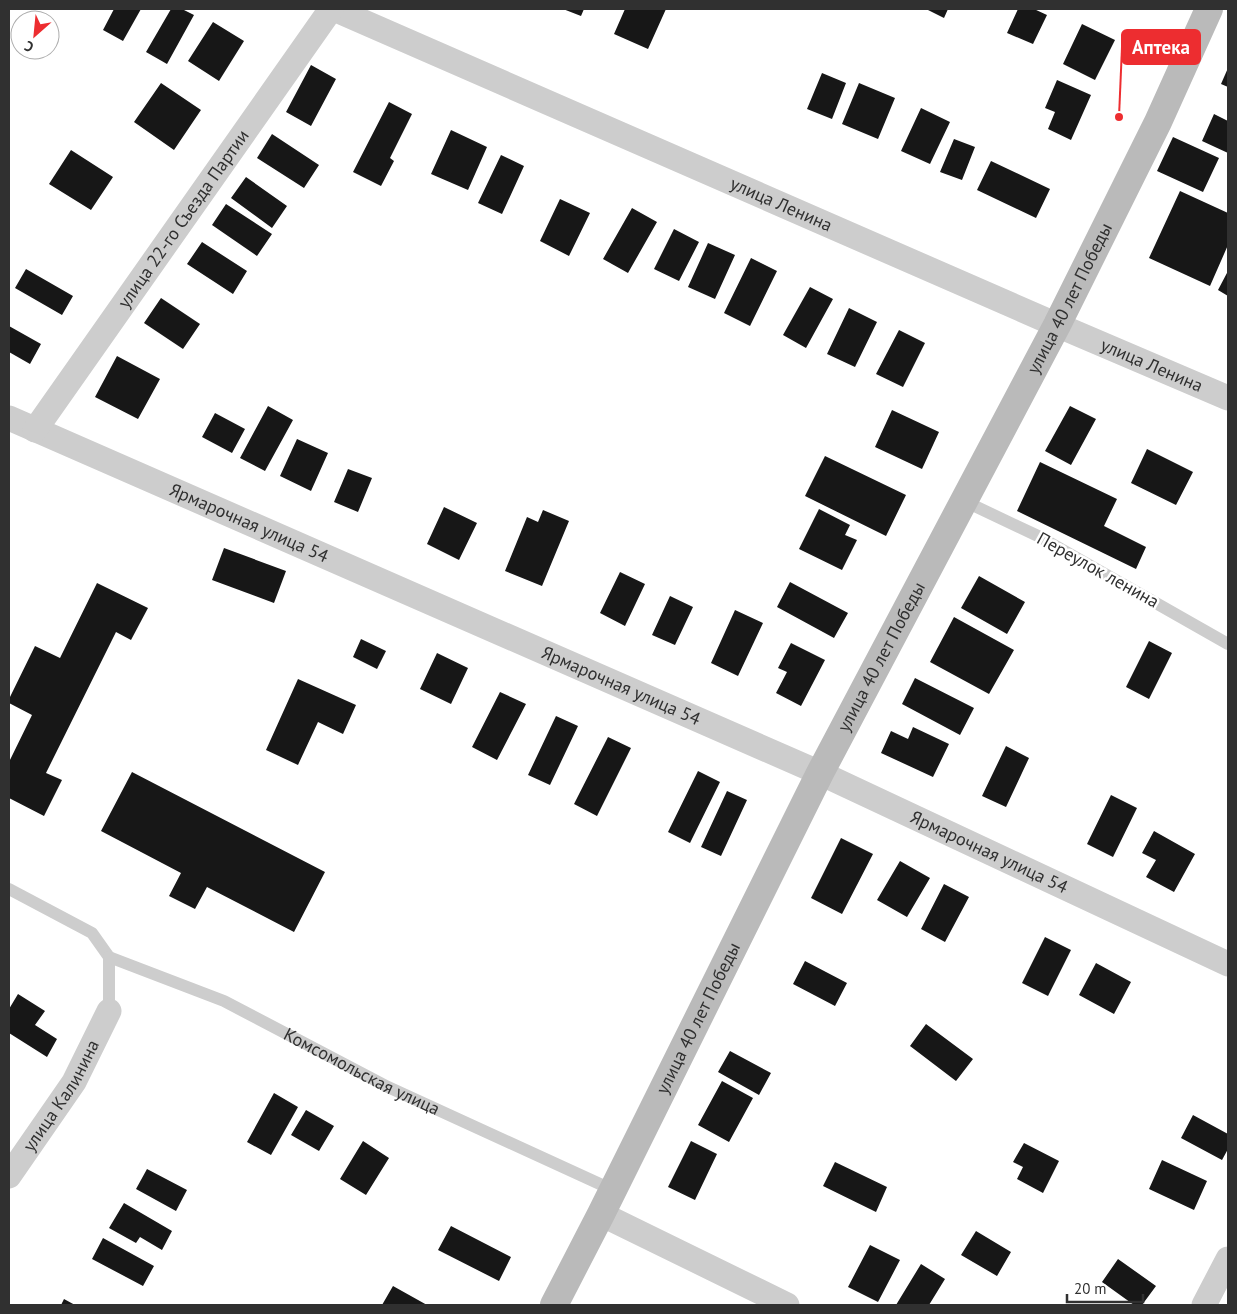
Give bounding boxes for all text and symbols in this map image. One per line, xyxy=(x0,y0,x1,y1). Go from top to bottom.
north arrow xyxy=(10,10,60,60)
callout: Аптека xyxy=(1122,30,1200,64)
text: Аптека xyxy=(1132,35,1190,59)
text: С xyxy=(21,37,37,56)
street label: улица 22-го Съезда Партии xyxy=(112,125,254,312)
street label: улица Ленина xyxy=(727,172,836,236)
street label: улица 40 лет Победы xyxy=(1021,219,1117,378)
street label: улица Ленина xyxy=(1097,333,1207,397)
street label: Ярмарочная улица 54 xyxy=(166,478,332,568)
street label: Переулок ленина xyxy=(1033,526,1163,613)
street label: улица 40 лет Победы xyxy=(832,578,930,736)
street label: Ярмарочная улица 54 xyxy=(538,641,704,730)
street label: Ярмарочная улица 54 xyxy=(907,805,1072,898)
street label: улица 40 лет Победы xyxy=(650,938,745,1098)
street label: Комсомольская улица xyxy=(280,1022,444,1120)
street label: улица Калинина xyxy=(17,1036,104,1156)
scale bar xyxy=(1067,1272,1143,1304)
text: 20 m xyxy=(1074,1279,1107,1298)

